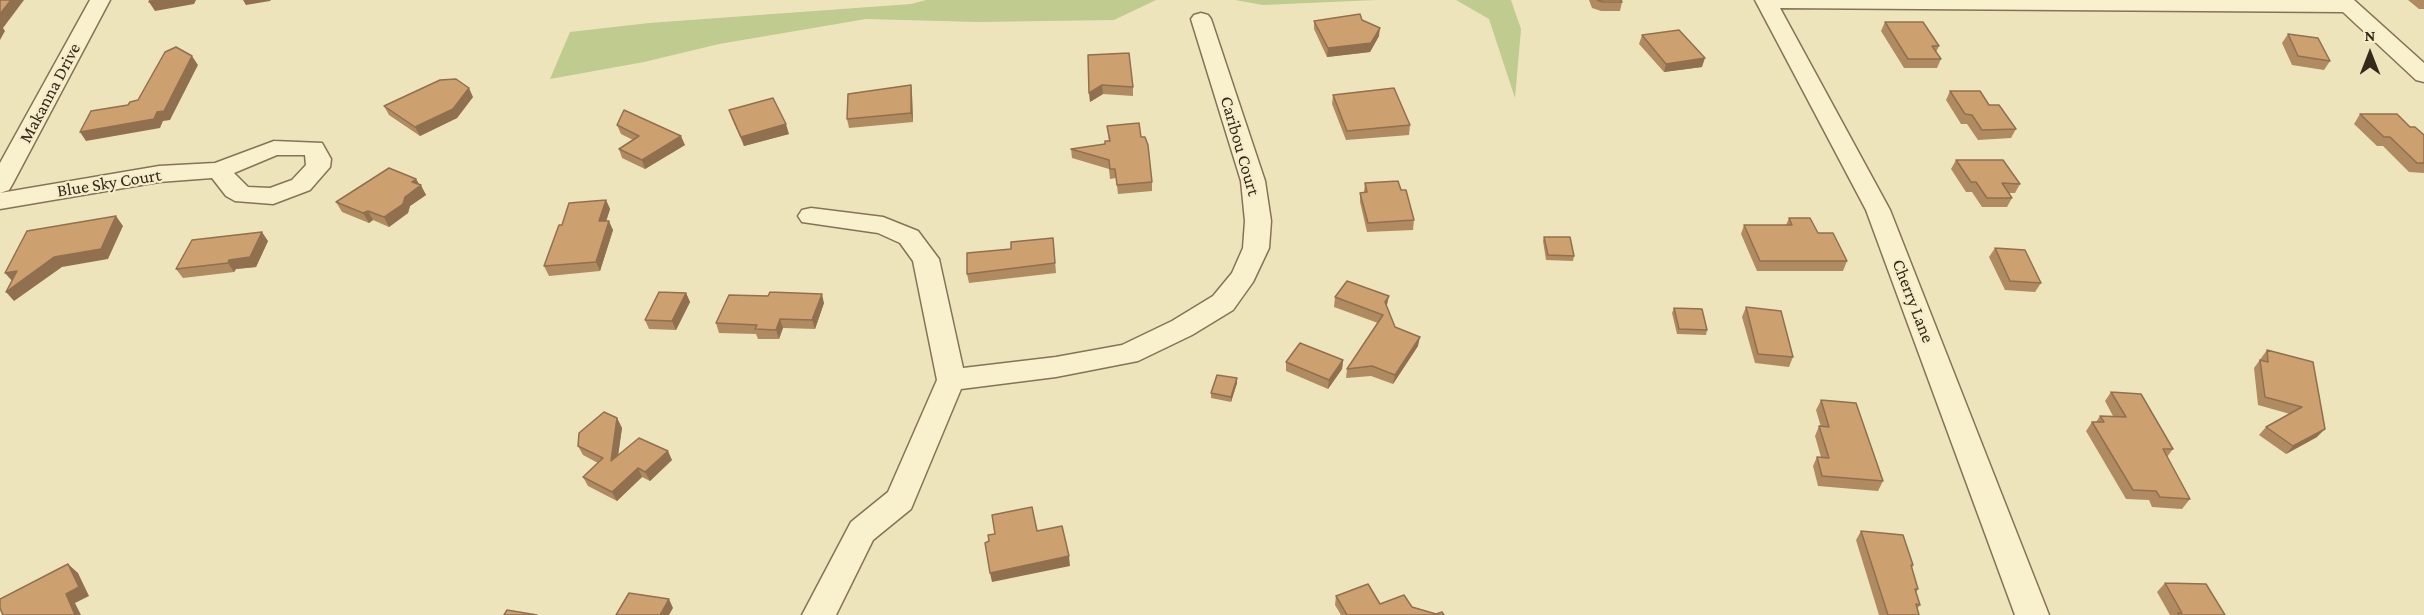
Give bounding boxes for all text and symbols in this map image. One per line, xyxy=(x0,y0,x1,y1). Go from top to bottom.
north arrow xyxy=(2340,24,2400,84)
text: N xyxy=(2365,27,2375,44)
street label: Makanna Drive xyxy=(15,39,85,147)
street label: Caribou Court xyxy=(1216,94,1264,198)
street label: Blue Sky Court xyxy=(55,164,163,202)
street label: Cherry Lane xyxy=(1887,256,1939,346)

